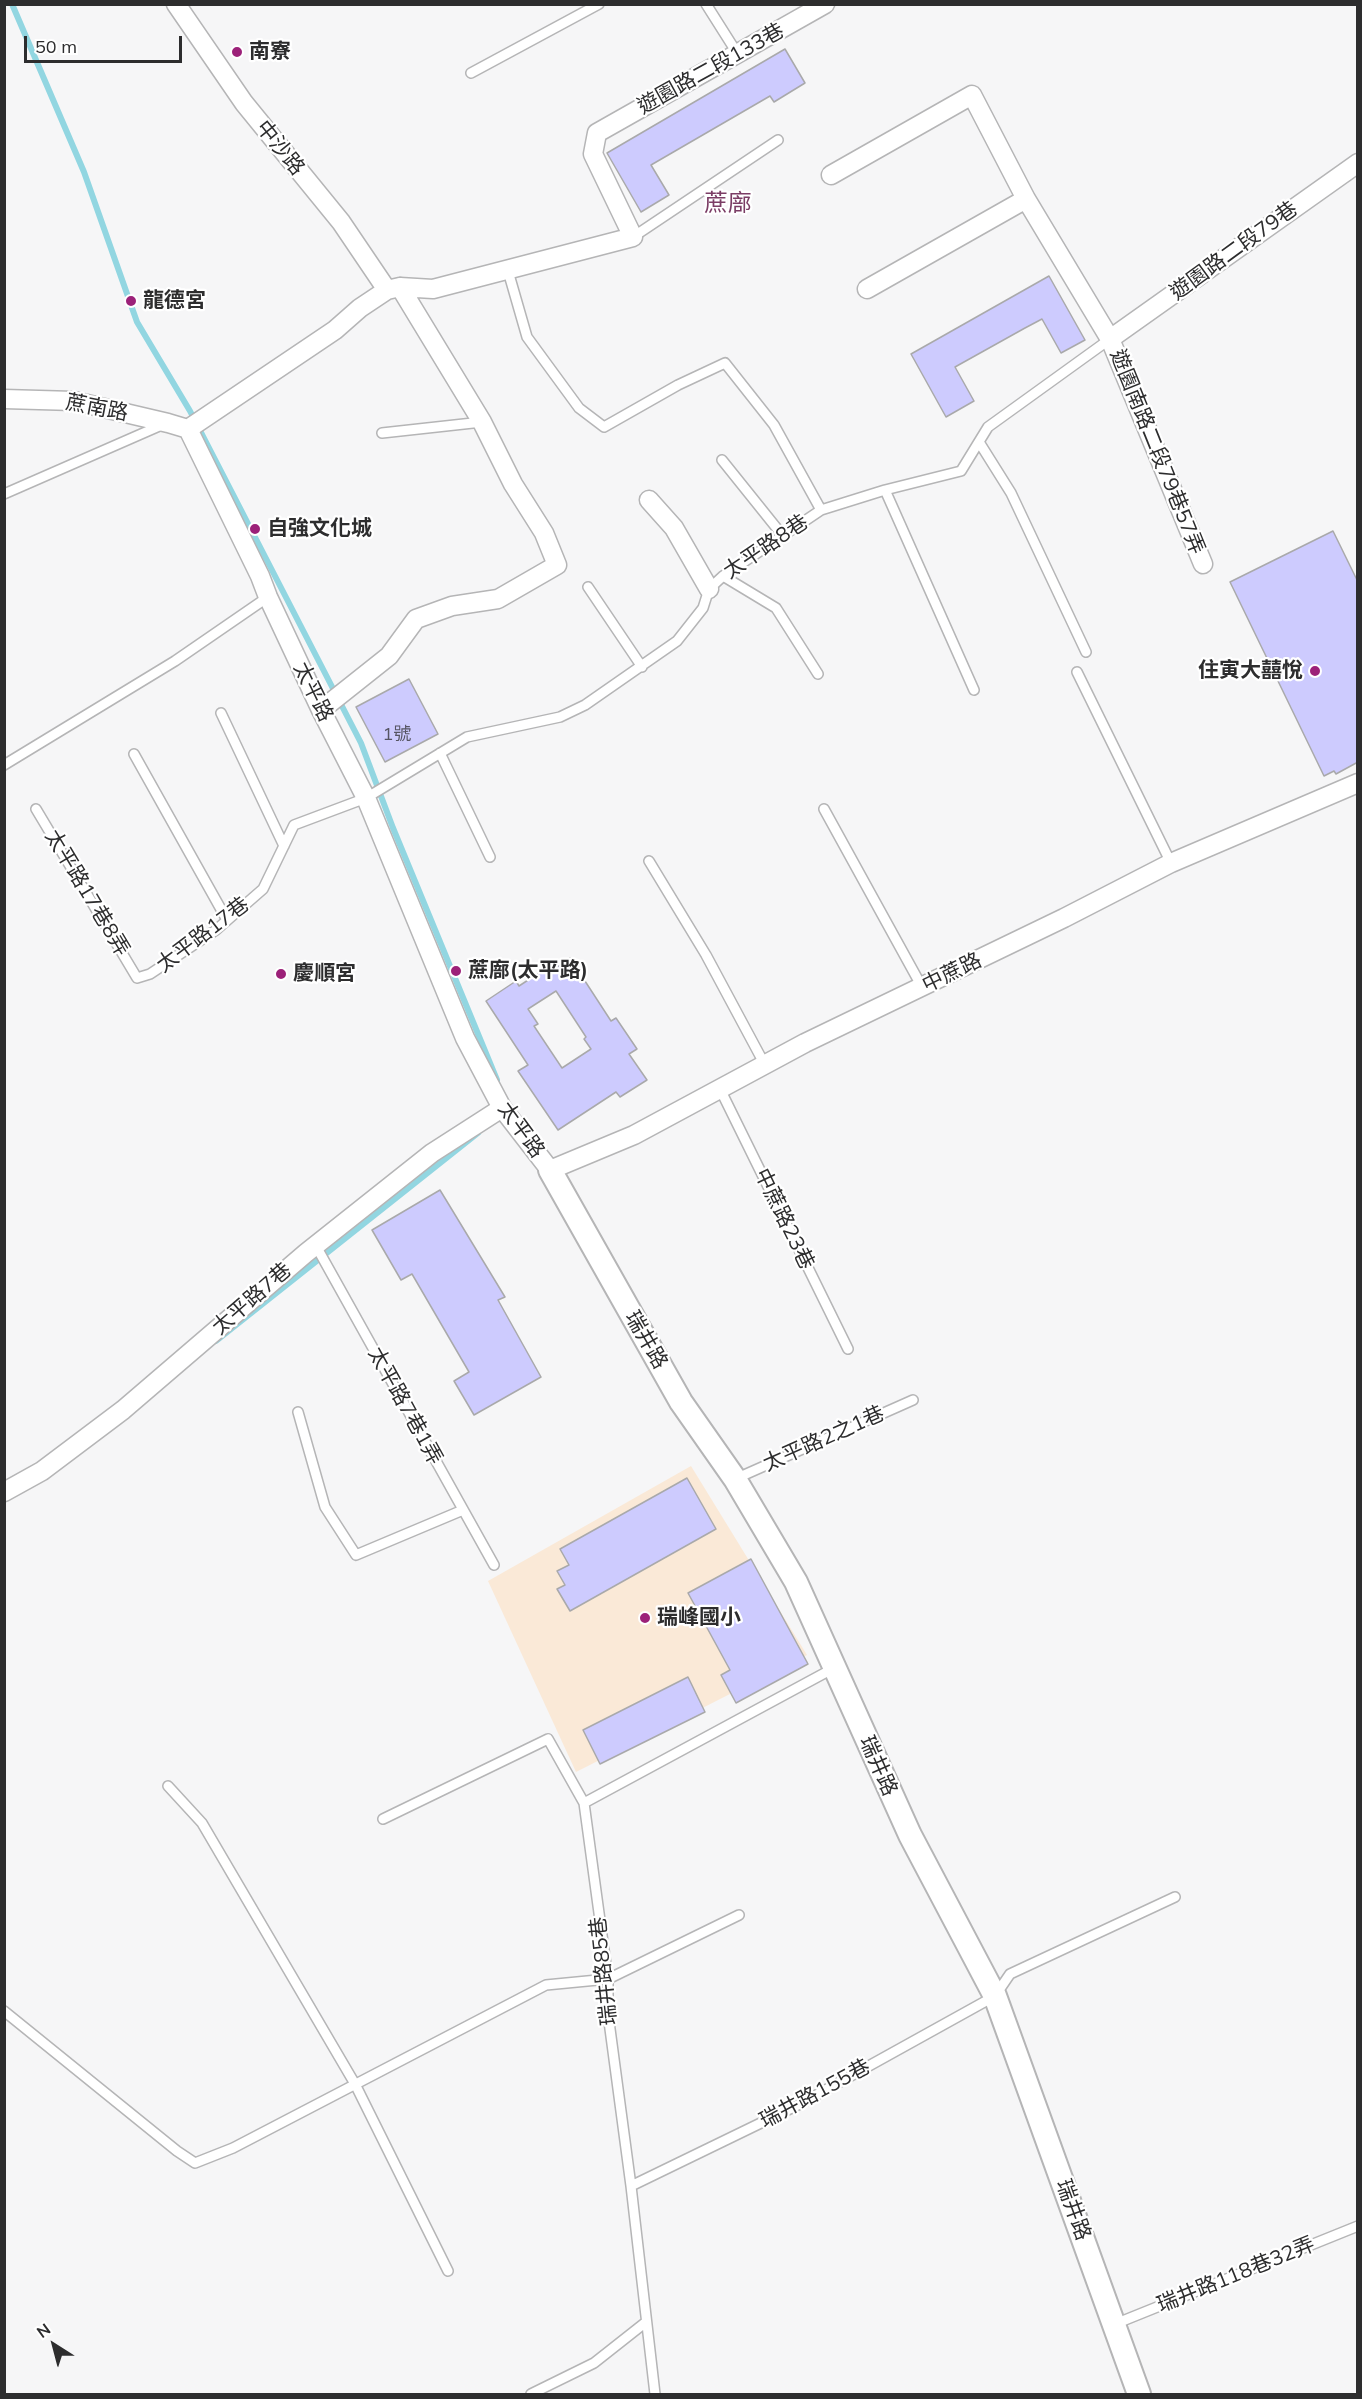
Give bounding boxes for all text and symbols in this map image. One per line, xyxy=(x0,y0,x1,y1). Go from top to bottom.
street label: 遊園路二段133巷 xyxy=(633,18,789,120)
scale bar xyxy=(27,24,184,62)
text: 50 m xyxy=(35,35,77,58)
place label: 南寮 xyxy=(249,39,291,65)
marker: 南寮 xyxy=(230,45,244,59)
street label: 中沙路 xyxy=(250,116,310,180)
district label: 蔗廍 xyxy=(704,190,752,218)
street label: 遊園路二段79巷 xyxy=(1165,196,1303,306)
place label: 龍德宮 xyxy=(143,288,206,314)
marker: 龍德宮 xyxy=(124,294,138,308)
street label: 遊園南路二段79巷57弄 xyxy=(1104,346,1210,558)
street label: 蔗南路 xyxy=(64,390,130,426)
street label: 太平路8巷 xyxy=(719,510,813,584)
place label: 自強文化城 xyxy=(267,516,372,542)
marker: 自強文化城 xyxy=(248,522,262,536)
street label: 太平路 xyxy=(288,658,338,726)
place label: 住寅大囍悅 xyxy=(1198,658,1303,684)
marker: 住寅大囍悅 xyxy=(1308,664,1322,678)
house number: 1號 xyxy=(383,724,411,746)
street label: 太平路17巷8弄 xyxy=(39,825,135,961)
street label: 太平路17巷 xyxy=(152,892,254,978)
street label: 中蔗路 xyxy=(918,948,986,998)
place label: 蔗廍(太平路) xyxy=(468,958,588,984)
place label: 慶順宮 xyxy=(293,961,356,987)
marker: 蔗廍(太平路) xyxy=(449,964,463,978)
marker: 慶順宮 xyxy=(274,967,288,981)
street label: 太平路 xyxy=(492,1097,550,1163)
street label: 中蔗路23巷 xyxy=(749,1164,819,1274)
street label: 太平路7巷 xyxy=(207,1258,297,1340)
street label: 瑞井路 xyxy=(619,1306,673,1374)
street label: 太平路7巷1弄 xyxy=(362,1343,448,1469)
street label: 太平路2之1巷 xyxy=(759,1401,889,1477)
place label: 瑞峰國小 xyxy=(657,1605,741,1631)
marker: 瑞峰國小 xyxy=(638,1611,652,1625)
street label: 瑞井路 xyxy=(854,1732,902,1800)
street label: 瑞井路85巷 xyxy=(586,1915,622,2027)
street label: 瑞井路155巷 xyxy=(755,2054,875,2134)
street label: 瑞井路 xyxy=(1050,2176,1096,2244)
street label: 瑞井路118巷32弄 xyxy=(1153,2232,1319,2318)
north arrow xyxy=(24,2315,84,2375)
text: N xyxy=(33,2319,54,2342)

